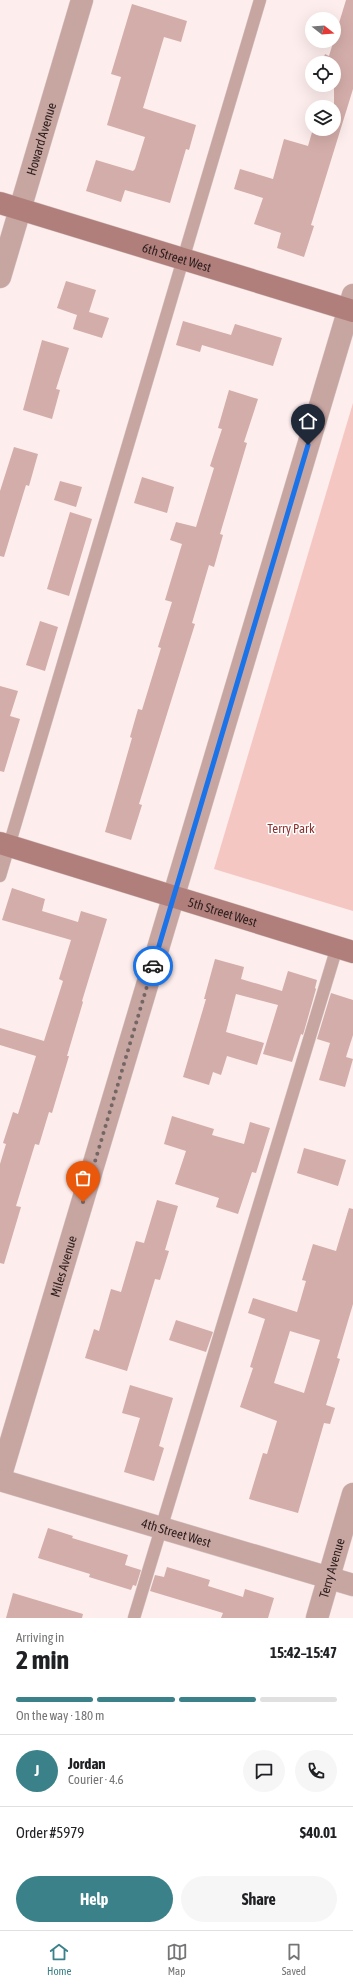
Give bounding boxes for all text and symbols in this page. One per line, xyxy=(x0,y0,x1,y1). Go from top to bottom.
north arrow xyxy=(305,12,341,48)
map controls xyxy=(305,12,341,136)
button: locate xyxy=(305,56,341,92)
button: layers xyxy=(305,100,341,136)
street label: Howard Avenue xyxy=(24,101,59,177)
street label: 6th Street West xyxy=(140,240,213,275)
pin xyxy=(291,404,325,445)
icon: home xyxy=(297,410,319,432)
park label: Terry Park xyxy=(267,821,315,836)
street label: 5th Street West xyxy=(186,894,259,930)
courier xyxy=(133,946,173,986)
icon: car xyxy=(142,955,164,977)
pin xyxy=(66,1161,100,1202)
icon: bag xyxy=(72,1167,94,1189)
street label: Miles Avenue xyxy=(47,1234,80,1299)
street label: 4th Street West xyxy=(140,1516,213,1550)
street label: Terry Avenue xyxy=(316,1536,348,1600)
text: Arriving in xyxy=(16,1630,64,1645)
text: 15:42–15:47 xyxy=(270,1644,337,1661)
text: 2 min xyxy=(16,1645,69,1675)
text: On the way · 180 m xyxy=(16,1708,104,1723)
button: chat xyxy=(243,1750,285,1792)
button: phone xyxy=(295,1750,337,1792)
text: Jordan xyxy=(68,1755,106,1772)
text: J xyxy=(35,1762,39,1779)
text: Courier · 4.6 xyxy=(68,1772,124,1787)
text: Order #5979 xyxy=(16,1824,84,1841)
text: $40.01 xyxy=(300,1824,337,1841)
button: Help xyxy=(16,1876,173,1922)
button: Share xyxy=(181,1876,337,1922)
tab: Home xyxy=(47,1941,72,1977)
tab: Map xyxy=(166,1941,188,1977)
tab: Saved xyxy=(282,1941,306,1977)

